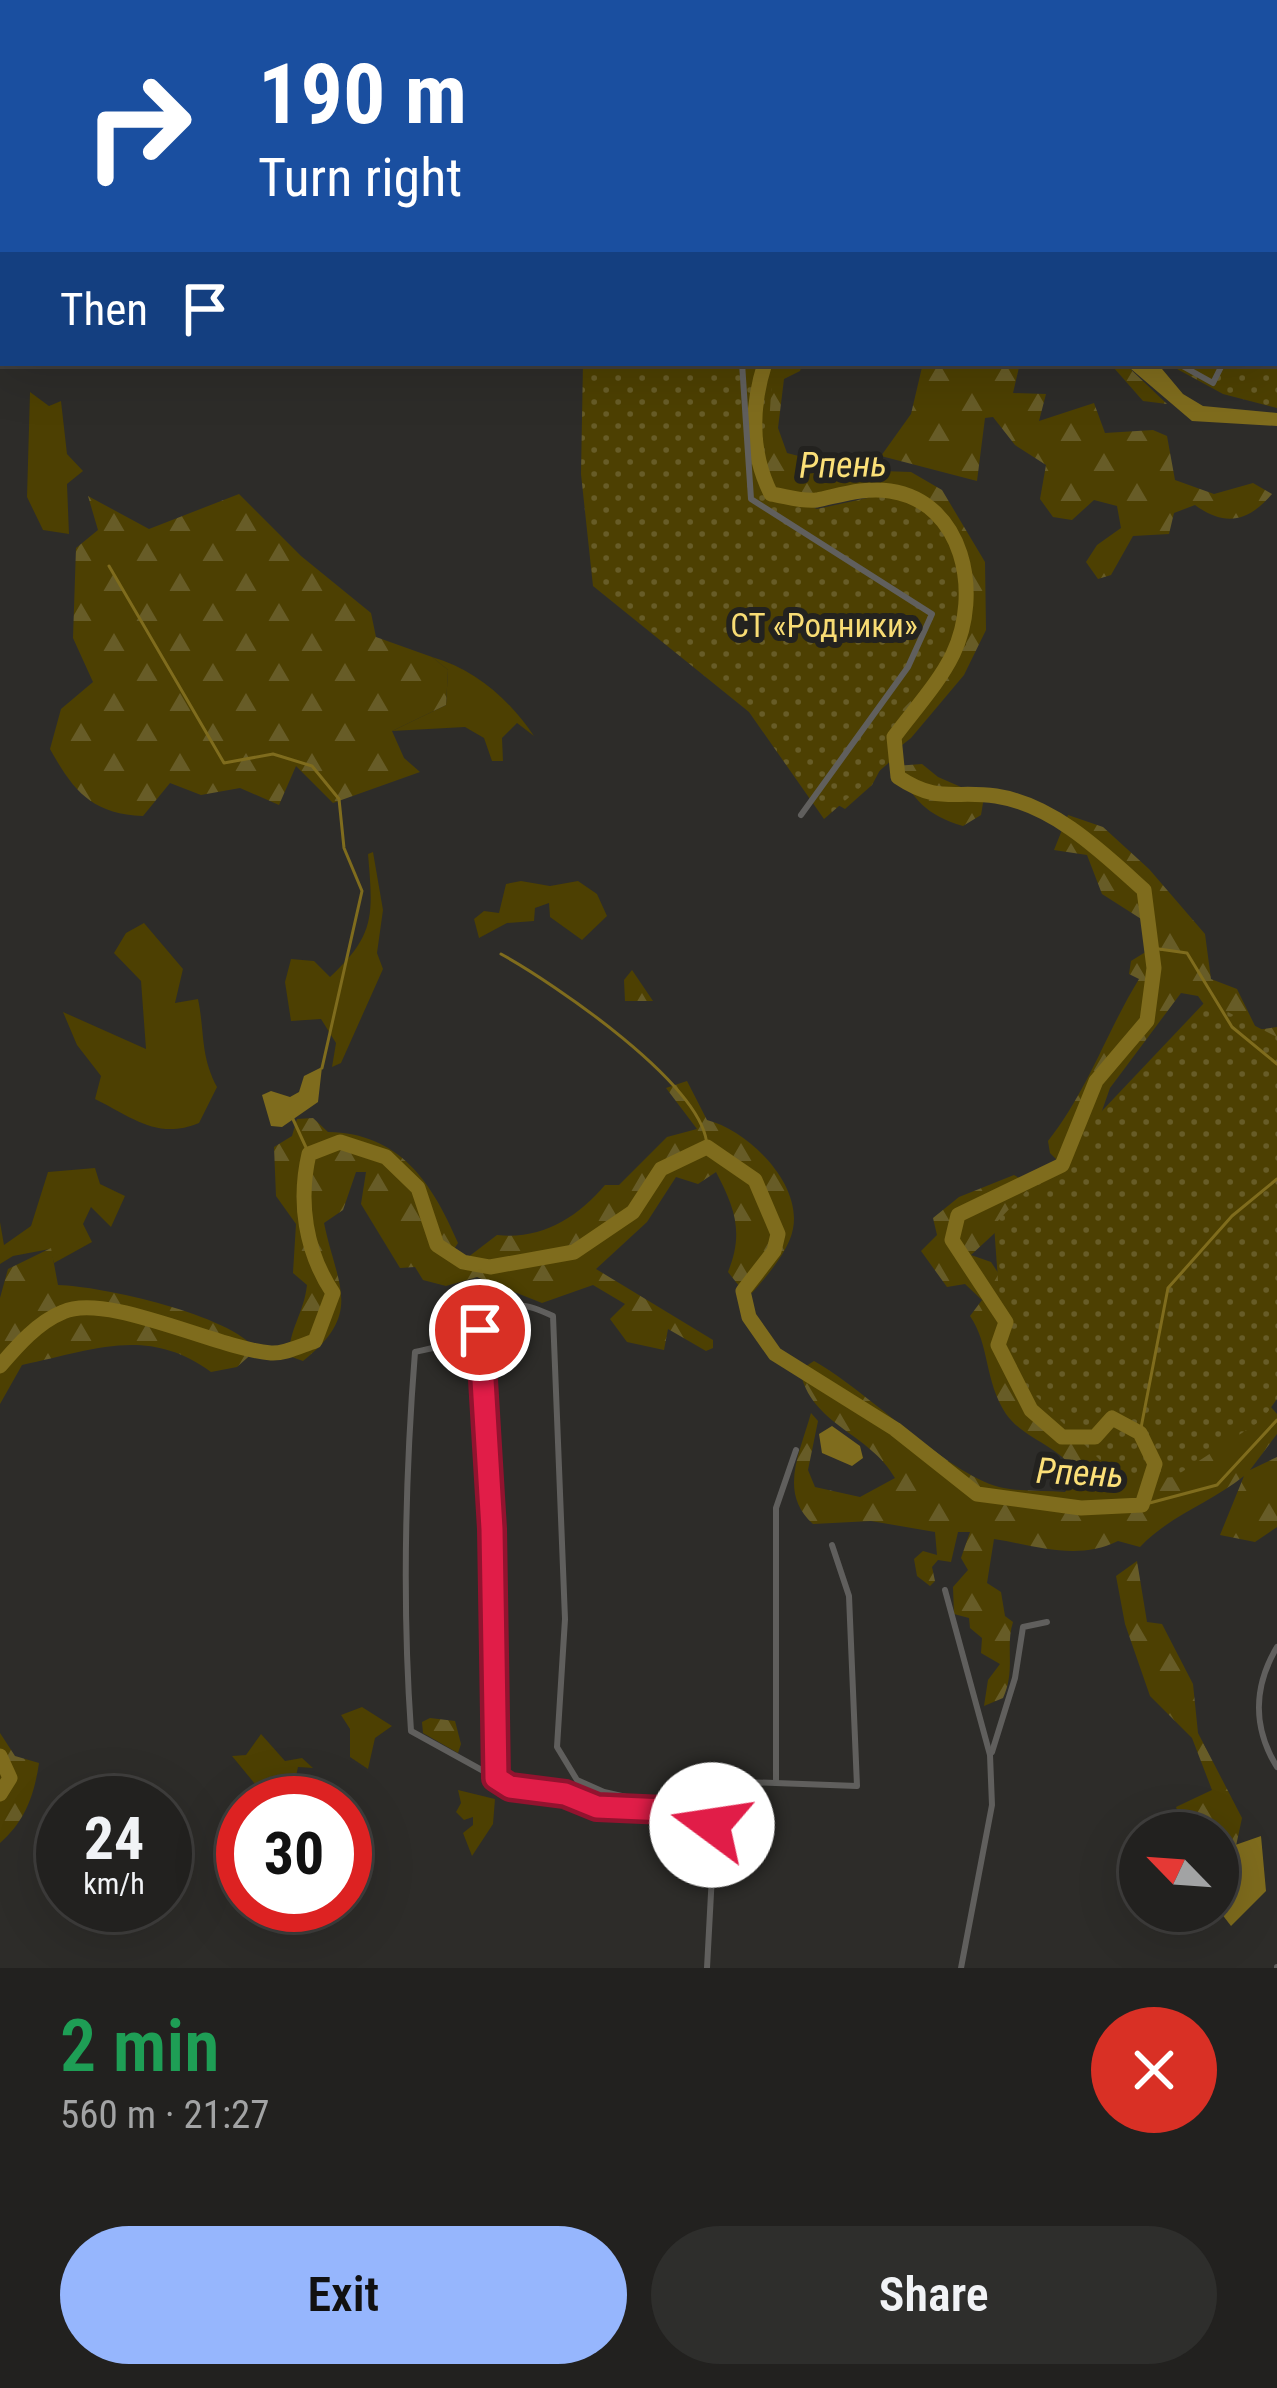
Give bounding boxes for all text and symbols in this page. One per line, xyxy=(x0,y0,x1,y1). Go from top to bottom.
text: 190 m xyxy=(258,45,467,144)
icon: right xyxy=(60,48,216,204)
text: Turn right xyxy=(258,146,462,209)
icon: arrive xyxy=(172,276,238,342)
text: Then xyxy=(60,283,148,336)
water label: Рпень xyxy=(799,443,887,487)
park label: СТ «Родники» xyxy=(730,606,918,645)
pin xyxy=(429,1279,531,1381)
icon: arrive xyxy=(447,1297,513,1363)
water label: Рпень xyxy=(1035,1450,1125,1496)
position arrow xyxy=(649,1762,775,1888)
speed limit sign: 30 xyxy=(216,1776,372,1932)
text: 24 xyxy=(84,1803,144,1874)
north arrow xyxy=(1119,1812,1239,1932)
map controls xyxy=(1119,1812,1239,1932)
text: km/h xyxy=(83,1866,145,1901)
text: 2 min xyxy=(60,2004,219,2089)
button: close xyxy=(1091,2007,1217,2133)
text: 560 m · 21:27 xyxy=(60,2092,270,2138)
button: Exit xyxy=(60,2226,627,2364)
button: Share xyxy=(651,2226,1217,2364)

